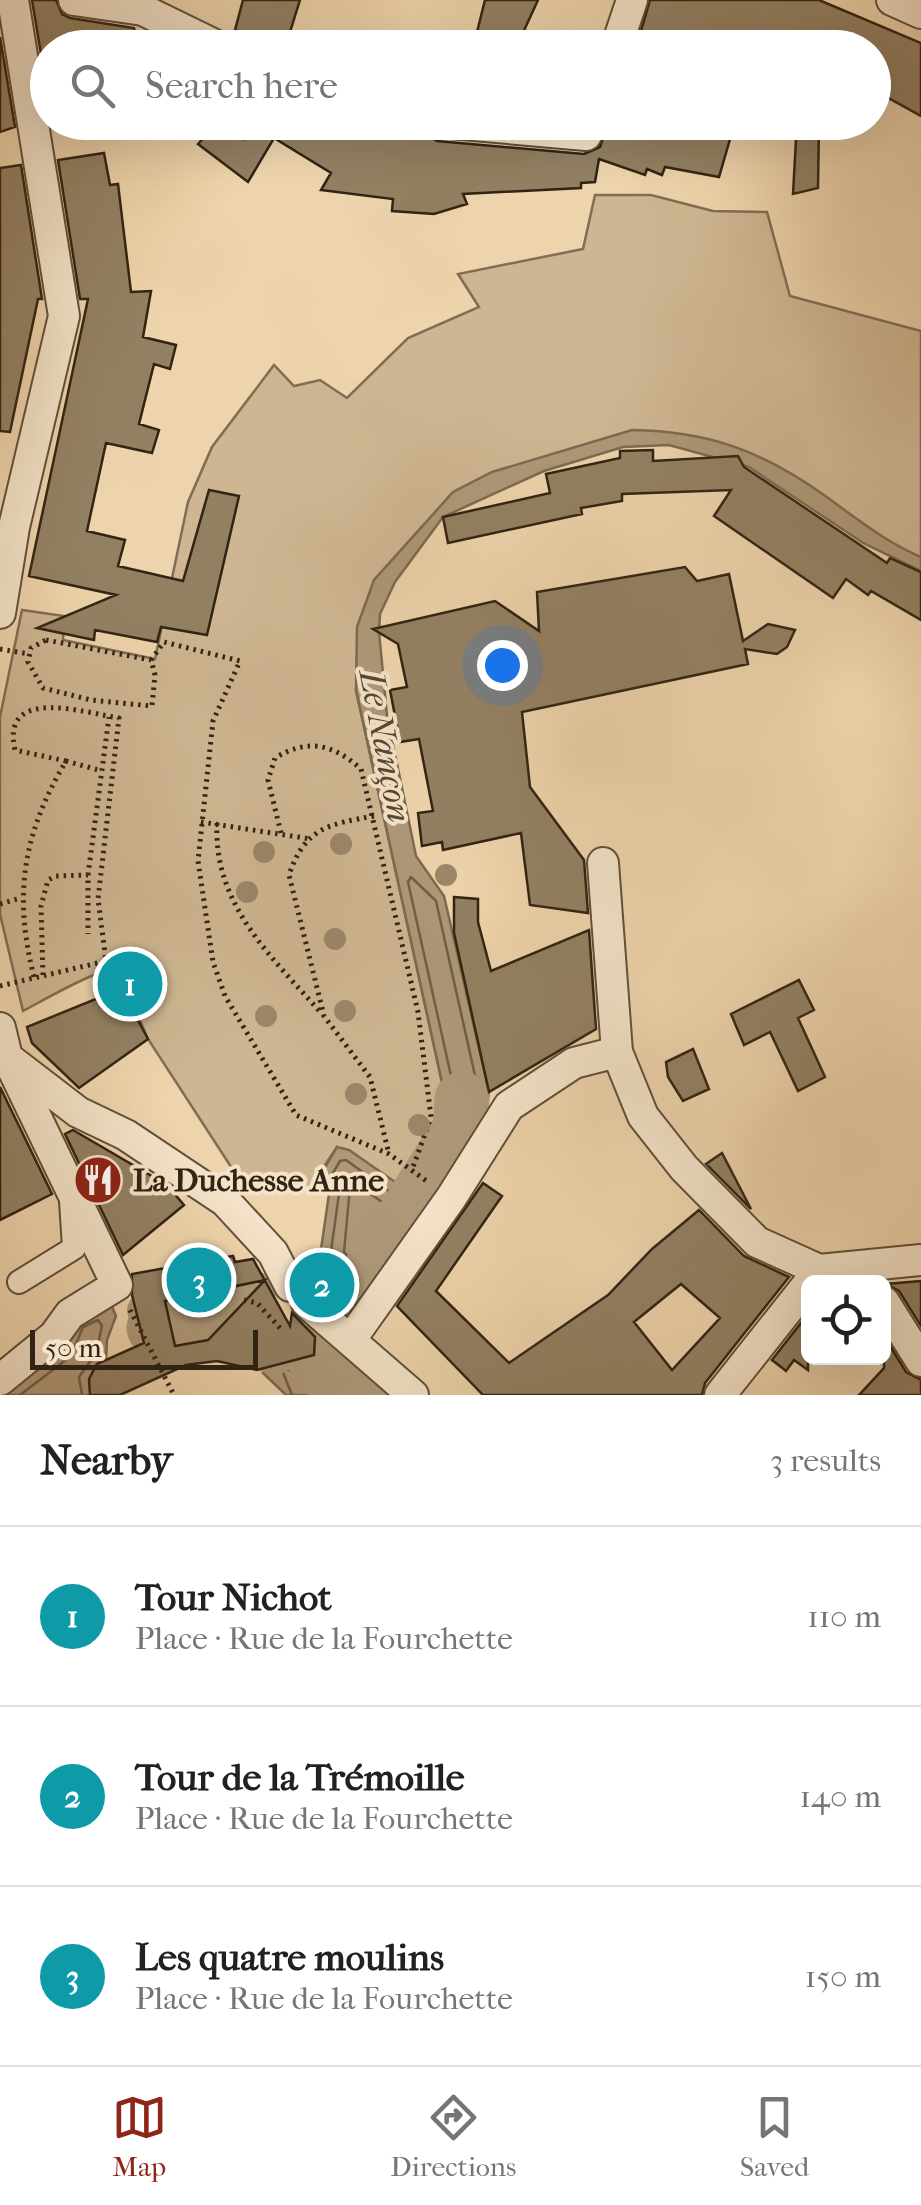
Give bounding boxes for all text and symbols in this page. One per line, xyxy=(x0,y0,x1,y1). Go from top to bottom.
search box xyxy=(30,30,891,140)
icon: search xyxy=(65,58,120,113)
text: Search here xyxy=(145,63,338,108)
your location xyxy=(477,640,528,691)
water label: Le Nançon xyxy=(350,664,420,826)
pin: 1 xyxy=(98,946,162,1022)
restaurant icon: La Duchesse Anne xyxy=(72,1154,124,1206)
place label: La Duchesse Anne xyxy=(133,1162,384,1199)
pin: 3 xyxy=(166,1242,232,1318)
pin: 2 xyxy=(290,1248,354,1322)
map controls xyxy=(801,1275,891,1365)
button: locate xyxy=(801,1275,891,1365)
scale bar xyxy=(30,1325,258,1370)
text: 50 m xyxy=(45,1331,102,1364)
text: Nearby xyxy=(40,1436,172,1485)
text: 3 results xyxy=(770,1442,881,1479)
text: Tour Nichot xyxy=(135,1575,332,1620)
text: 1 xyxy=(67,1598,78,1635)
text: 110 m xyxy=(807,1598,881,1635)
text: Place · Rue de la Fourchette xyxy=(135,1620,513,1657)
text: Tour de la Trémoille xyxy=(135,1755,465,1800)
text: 2 xyxy=(64,1778,81,1815)
text: 140 m xyxy=(800,1778,881,1815)
text: Place · Rue de la Fourchette xyxy=(135,1800,513,1837)
text: Les quatre moulins xyxy=(135,1935,444,1980)
text: 3 xyxy=(66,1958,79,1995)
text: 150 m xyxy=(805,1958,881,1995)
text: Place · Rue de la Fourchette xyxy=(135,1980,513,2017)
tab: Map xyxy=(112,2090,167,2183)
tab: Directions xyxy=(390,2090,516,2183)
tab: Saved xyxy=(740,2090,809,2183)

